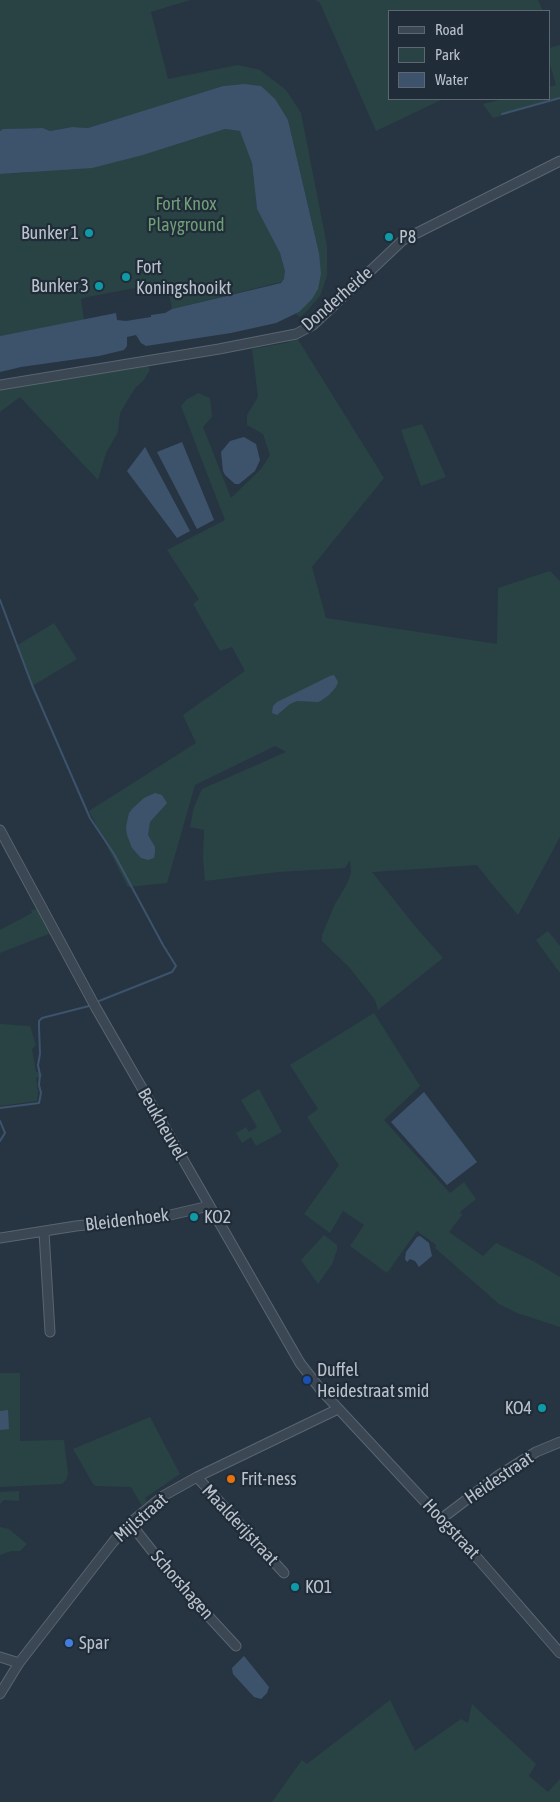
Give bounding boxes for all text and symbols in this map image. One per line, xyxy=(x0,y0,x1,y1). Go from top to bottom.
legend xyxy=(388,10,550,100)
text: Road xyxy=(435,21,464,38)
text: Park xyxy=(435,46,460,63)
text: Water xyxy=(435,71,468,88)
park label: Fort Knox Playground xyxy=(148,193,224,235)
place label: Bunker 1 xyxy=(21,222,79,244)
place label: P8 xyxy=(399,226,416,248)
marker: Bunker 1 xyxy=(83,227,95,239)
marker: P8 xyxy=(383,231,395,243)
place label: Fort Koningshooikt xyxy=(136,256,232,298)
street label: Donderheide xyxy=(297,262,377,336)
marker: Fort Koningshooikt xyxy=(120,271,132,283)
place label: Bunker 3 xyxy=(31,275,89,297)
marker: Bunker 3 xyxy=(93,280,105,292)
street label: Beukheuvel xyxy=(133,1084,191,1164)
street label: Bleidenhoek xyxy=(84,1204,170,1236)
place label: KO2 xyxy=(204,1206,231,1228)
marker: KO2 xyxy=(188,1211,200,1223)
place label: Duffel Heidestraat smid xyxy=(317,1359,429,1402)
marker: Duffel Heidestraat smid xyxy=(301,1374,313,1386)
place label: KO4 xyxy=(505,1397,532,1419)
marker: KO4 xyxy=(536,1402,548,1414)
street label: Heidestraat xyxy=(461,1447,537,1509)
place label: Frit-ness xyxy=(241,1468,297,1490)
marker: Frit-ness xyxy=(225,1473,237,1485)
street label: Maalderijstraat xyxy=(197,1480,283,1570)
street label: Mijlstraat xyxy=(110,1489,172,1547)
street label: Hoogstraat xyxy=(418,1495,484,1563)
street label: Schorshagen xyxy=(146,1546,218,1624)
place label: KO1 xyxy=(305,1576,332,1598)
marker: KO1 xyxy=(289,1581,301,1593)
place label: Spar xyxy=(79,1632,109,1654)
marker: Spar xyxy=(63,1637,75,1649)

